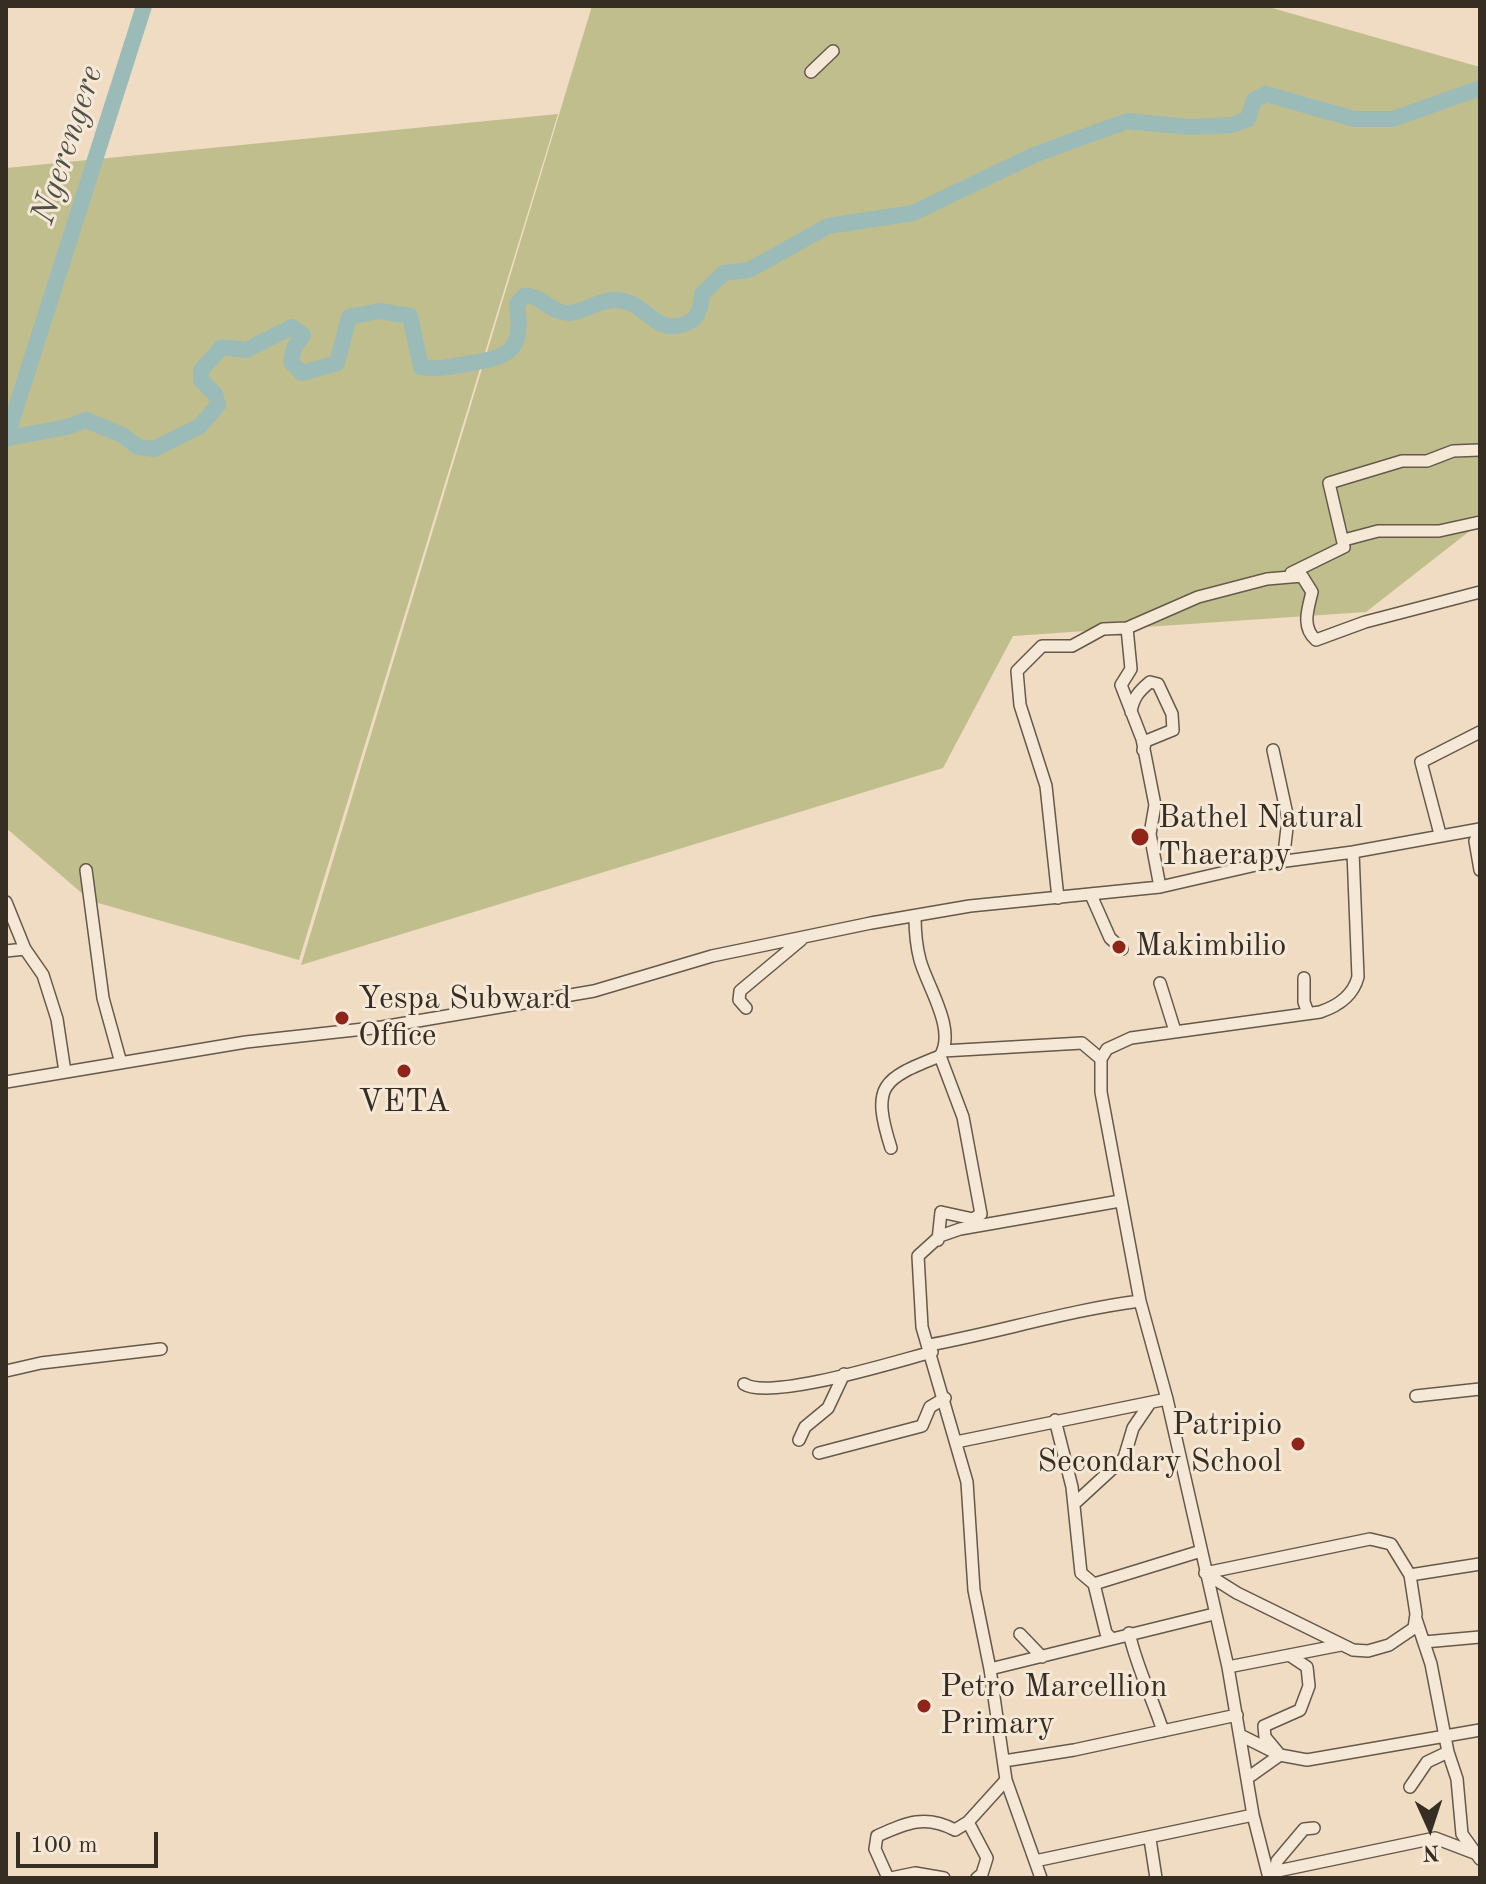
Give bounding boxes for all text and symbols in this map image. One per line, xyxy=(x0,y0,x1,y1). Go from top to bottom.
water label: Ngerengere xyxy=(23,61,113,229)
place label: Bathel Natural Thaerapy xyxy=(1158,800,1363,875)
marker: Bathel Natural Thaerapy xyxy=(1129,826,1151,848)
place label: Makimbilio xyxy=(1135,928,1286,966)
marker: Makimbilio xyxy=(1110,938,1128,956)
place label: Yespa Subward Office xyxy=(358,981,571,1056)
marker: Yespa Subward Office xyxy=(333,1009,351,1027)
marker: VETA xyxy=(395,1062,413,1080)
place label: VETA xyxy=(358,1084,450,1122)
place label: Patripio Secondary School xyxy=(1037,1407,1282,1482)
marker: Patripio Secondary School xyxy=(1289,1435,1307,1453)
place label: Petro Marcellion Primary xyxy=(940,1669,1167,1744)
marker: Petro Marcellion Primary xyxy=(915,1697,933,1715)
north arrow xyxy=(1390,1788,1470,1868)
scale bar xyxy=(20,1816,162,1866)
text: 100 m xyxy=(30,1834,98,1858)
text: N xyxy=(1422,1841,1440,1863)

